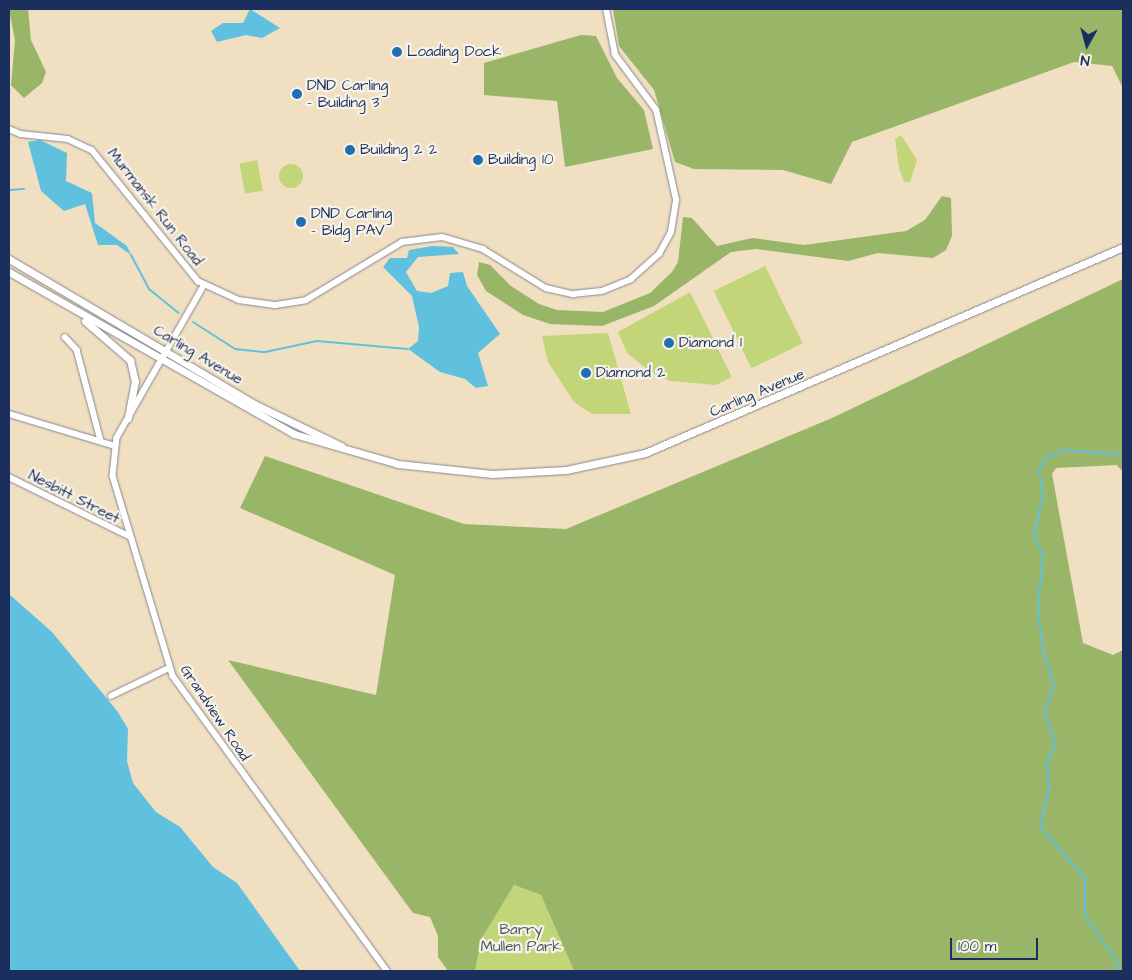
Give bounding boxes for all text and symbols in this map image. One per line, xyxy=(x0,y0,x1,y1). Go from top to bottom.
north arrow xyxy=(1062,20,1112,70)
place label: Loading Dock xyxy=(407,43,502,61)
marker: Loading Dock xyxy=(391,46,403,58)
text: N xyxy=(1080,49,1091,70)
place label: DND Carling - Building 3 xyxy=(307,76,388,111)
marker: DND Carling - Building 3 xyxy=(291,88,303,100)
place label: Building 2 2 xyxy=(360,141,437,159)
marker: Building 2 2 xyxy=(344,144,356,156)
street label: Murmansk Run Road xyxy=(104,145,206,269)
place label: Building 10 xyxy=(488,151,553,169)
marker: Building 10 xyxy=(472,154,484,166)
place label: DND Carling - Bldg PAV xyxy=(311,204,392,239)
marker: DND Carling - Bldg PAV xyxy=(295,216,307,228)
street label: Carling Avenue xyxy=(150,321,246,389)
place label: Diamond 1 xyxy=(679,334,742,352)
marker: Diamond 1 xyxy=(663,337,675,349)
place label: Diamond 2 xyxy=(596,364,666,382)
street label: Carling Avenue xyxy=(707,365,807,421)
marker: Diamond 2 xyxy=(580,367,592,379)
street label: Nesbitt Street xyxy=(25,466,123,528)
street label: Grandview Road xyxy=(176,661,254,765)
park label: Barry Mullen Park xyxy=(480,920,562,955)
scale bar xyxy=(952,928,1040,960)
text: 100 m xyxy=(958,936,997,957)

